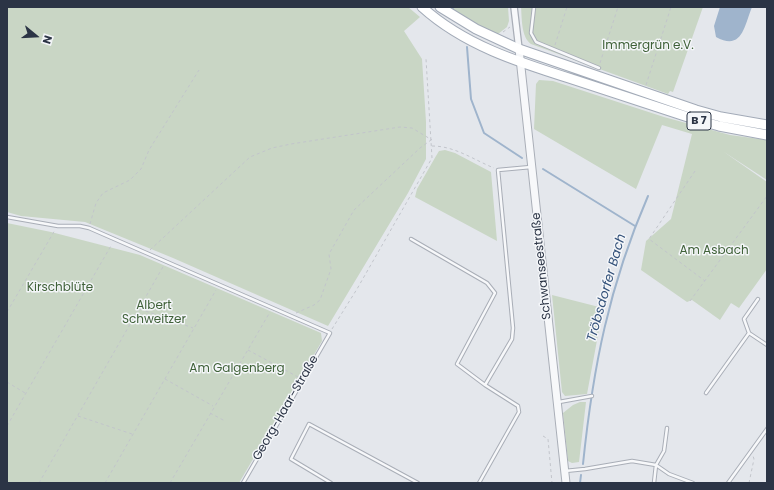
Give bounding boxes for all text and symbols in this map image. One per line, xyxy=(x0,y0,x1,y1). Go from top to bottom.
north arrow xyxy=(16,16,56,56)
text: N xyxy=(39,33,56,46)
park label: Immergrün e.V. xyxy=(602,39,694,53)
road number: B 7 xyxy=(687,112,711,130)
street label: Schwanseestraße xyxy=(529,212,555,320)
water label: Tröbsdorfer Bach xyxy=(584,232,630,344)
park label: Am Asbach xyxy=(679,244,749,258)
park label: Kirschblüte xyxy=(27,281,93,295)
park label: Albert Schweitzer xyxy=(122,299,186,327)
street label: Georg-Haar-Straße xyxy=(250,353,322,463)
park label: Am Galgenberg xyxy=(189,362,285,376)

